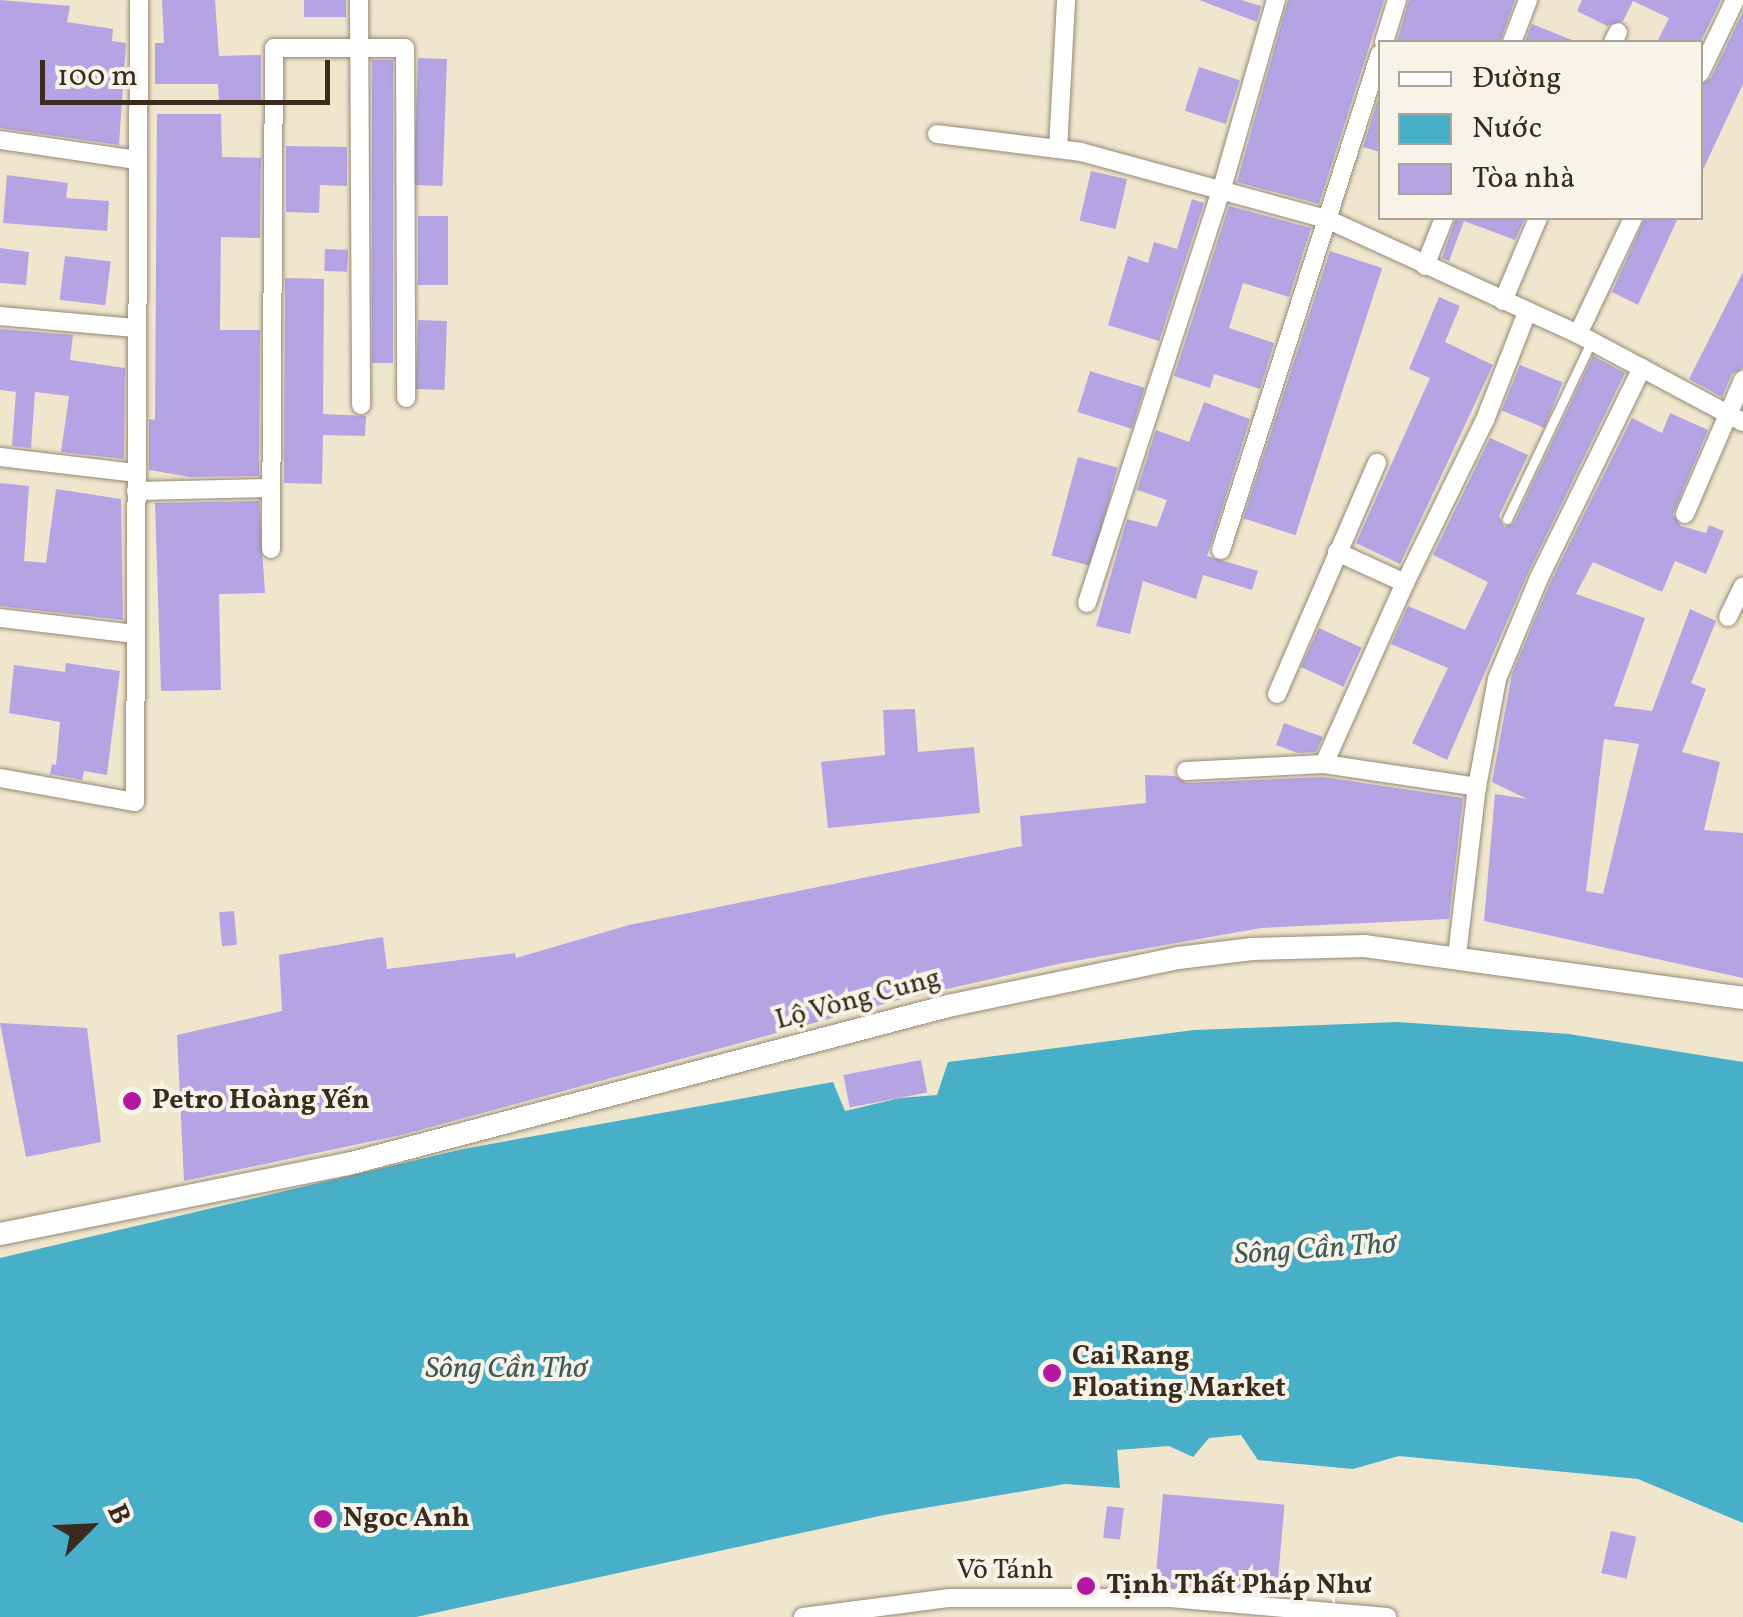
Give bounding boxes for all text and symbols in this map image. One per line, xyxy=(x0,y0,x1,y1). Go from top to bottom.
scale bar xyxy=(45,40,335,102)
legend xyxy=(1378,40,1703,220)
text: 100 m xyxy=(57,56,138,98)
text: Đường xyxy=(1472,58,1562,100)
text: Nước xyxy=(1472,108,1542,150)
text: Tòa nhà xyxy=(1472,158,1575,200)
street label: Lộ Vòng Cung xyxy=(772,962,944,1038)
place label: Petro Hoàng Yến xyxy=(152,1084,370,1118)
marker: Petro Hoàng Yến xyxy=(121,1090,143,1112)
water label: Sông Cần Thơ xyxy=(1233,1226,1397,1274)
place label: Cai Rang Floating Market xyxy=(1072,1340,1286,1406)
water label: Sông Cần Thơ xyxy=(425,1351,587,1387)
marker: Cai Rang Floating Market xyxy=(1041,1362,1063,1384)
north arrow xyxy=(40,1477,140,1577)
text: B xyxy=(96,1498,139,1531)
place label: Ngoc Anh xyxy=(343,1502,470,1536)
marker: Ngoc Anh xyxy=(312,1508,334,1530)
street label: Võ Tánh xyxy=(956,1554,1054,1588)
place label: Tịnh Thất Pháp Như xyxy=(1106,1569,1373,1603)
marker: Tịnh Thất Pháp Như xyxy=(1075,1575,1097,1597)

